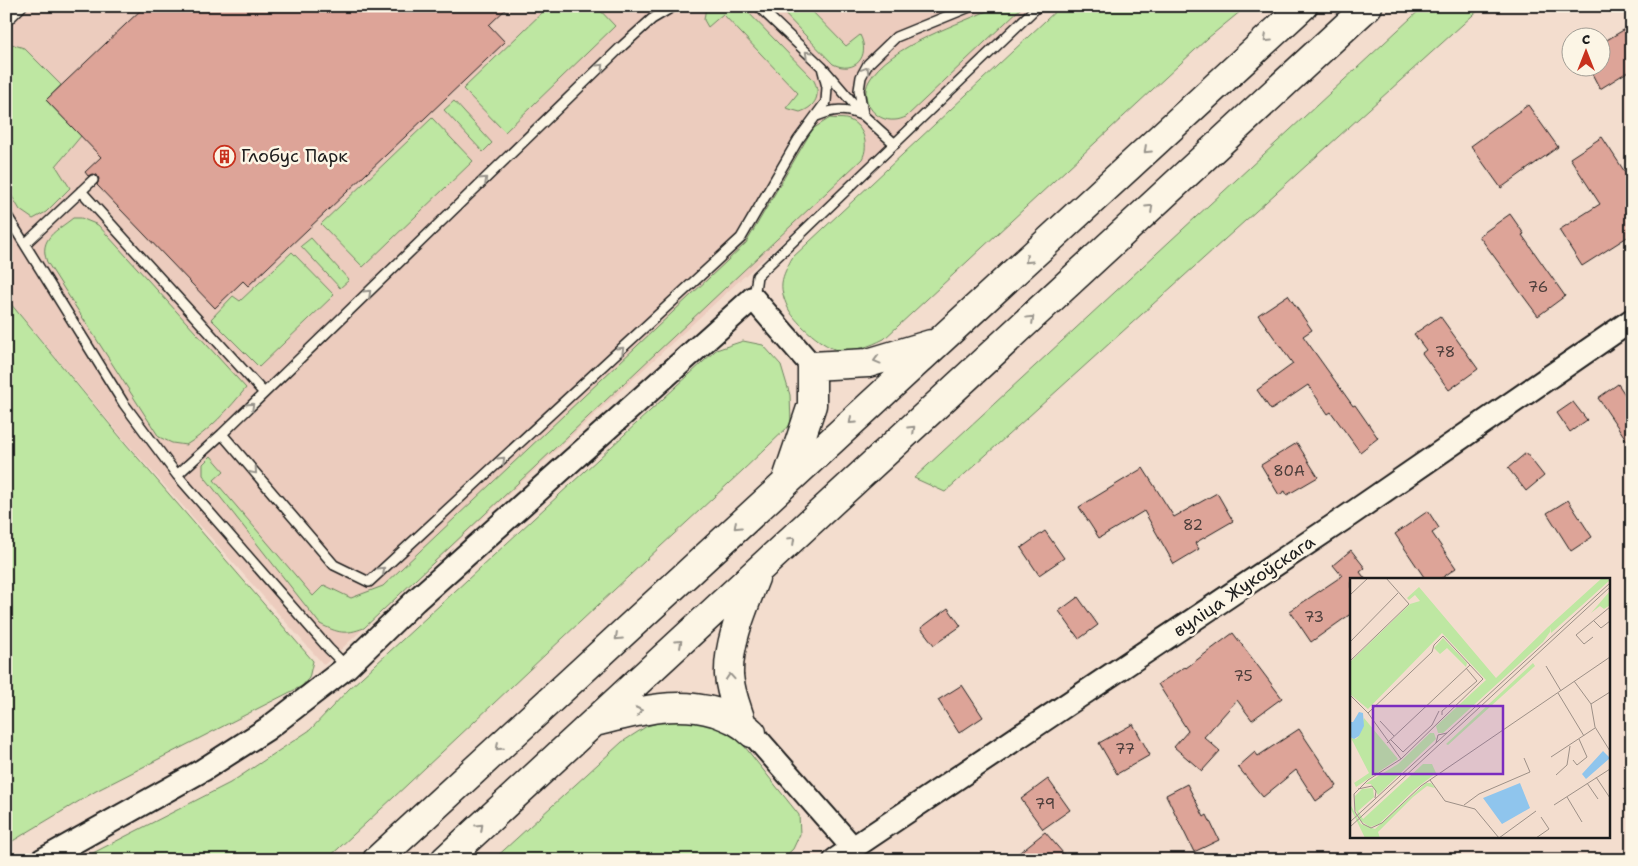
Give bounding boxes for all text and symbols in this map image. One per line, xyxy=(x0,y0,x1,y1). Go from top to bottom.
north arrow xyxy=(1560,28,1610,78)
text: С xyxy=(1582,30,1590,48)
one-way arrow xyxy=(1263,33,1272,42)
one-way arrow xyxy=(805,51,814,60)
one-way arrow xyxy=(595,64,604,73)
one-way arrow xyxy=(859,66,869,75)
building icon: Глобус Парк xyxy=(213,144,237,168)
place label: Глобус Парк xyxy=(241,144,348,168)
one-way arrow xyxy=(1144,144,1153,153)
one-way arrow xyxy=(479,177,488,186)
one-way arrow xyxy=(1144,205,1153,214)
one-way arrow xyxy=(1025,254,1034,263)
house number: 76 xyxy=(1528,277,1548,297)
one-way arrow xyxy=(362,290,371,299)
one-way arrow xyxy=(1025,316,1034,325)
house number: 78 xyxy=(1435,342,1455,362)
one-way arrow xyxy=(615,347,624,356)
one-way arrow xyxy=(872,354,881,365)
one-way arrow xyxy=(245,403,254,412)
one-way arrow xyxy=(849,415,858,424)
one-way arrow xyxy=(906,426,915,435)
one-way arrow xyxy=(496,457,505,466)
house number: 80А xyxy=(1273,461,1305,481)
one-way arrow xyxy=(248,466,257,475)
house number: 82 xyxy=(1183,515,1203,535)
one-way arrow xyxy=(734,520,743,529)
street label: вуліца Жукоўскага xyxy=(1168,530,1320,642)
one-way arrow xyxy=(787,537,796,546)
one-way arrow xyxy=(377,567,386,576)
inset map xyxy=(1350,578,1610,838)
house number: 73 xyxy=(1304,607,1324,627)
one-way arrow xyxy=(614,631,623,640)
one-way arrow xyxy=(674,640,683,649)
house number: 75 xyxy=(1233,666,1253,686)
one-way arrow xyxy=(725,672,736,680)
one-way arrow xyxy=(634,707,643,717)
house number: 77 xyxy=(1115,739,1135,759)
one-way arrow xyxy=(495,741,504,750)
house number: 79 xyxy=(1035,794,1055,814)
one-way arrow xyxy=(475,823,484,832)

